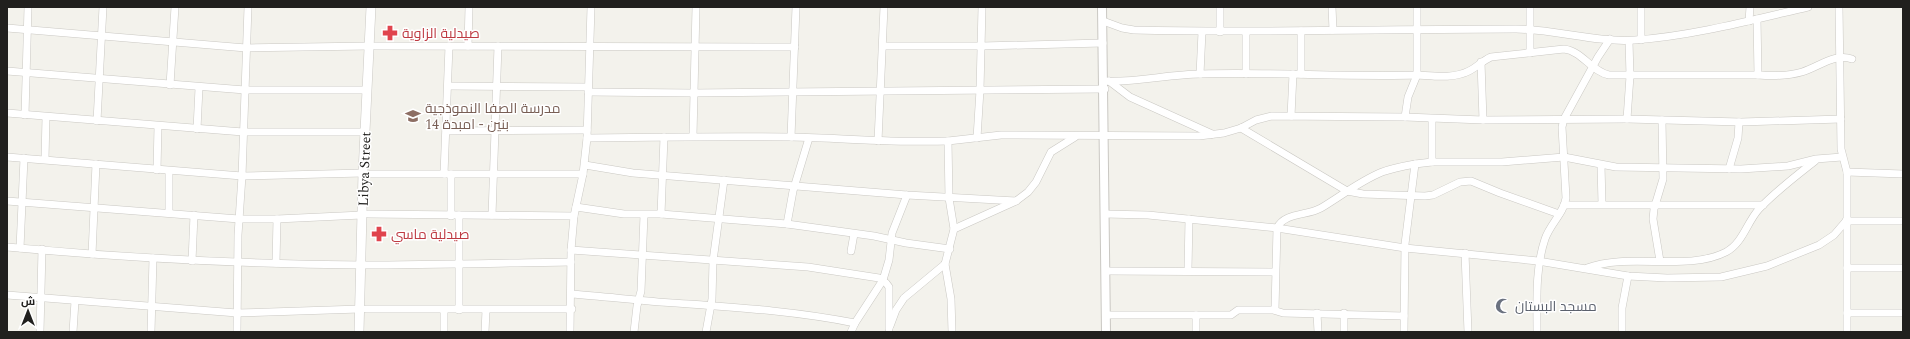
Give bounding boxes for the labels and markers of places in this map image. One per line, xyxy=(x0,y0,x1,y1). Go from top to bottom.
place label: صيدلية الزاوية xyxy=(402,23,480,44)
pharmacy icon: صيدلية الزاوية xyxy=(381,24,399,42)
place label: مدرسة الصفا النموذجية بنين - امبدة 14 xyxy=(425,98,560,135)
school or university icon: مدرسة الصفا النموذجية بنين - امبدة 14 xyxy=(404,107,422,125)
place label: صيدلية ماسي xyxy=(391,224,469,245)
pharmacy icon: صيدلية ماسي xyxy=(370,225,388,243)
place label: مسجد البستان xyxy=(1515,296,1597,317)
mosque icon: مسجد البستان xyxy=(1494,297,1512,315)

